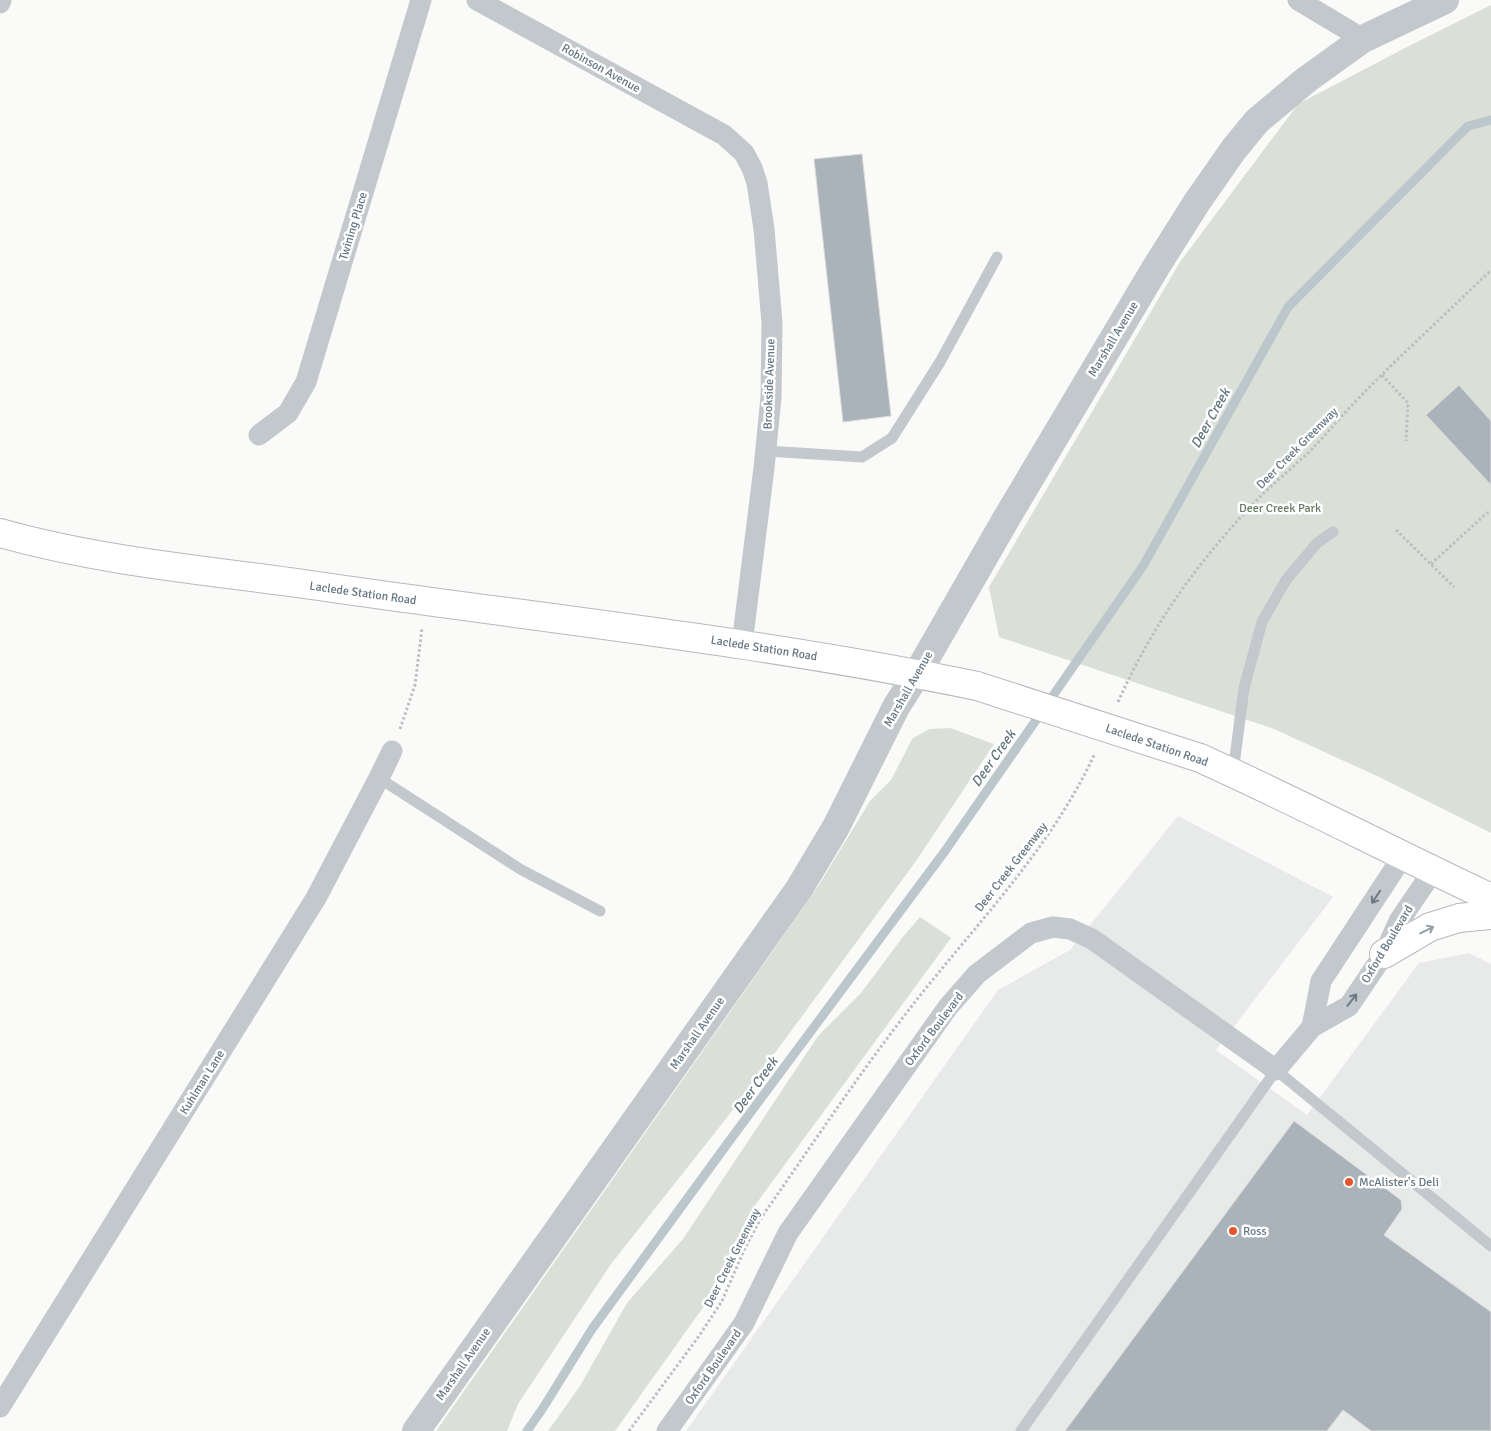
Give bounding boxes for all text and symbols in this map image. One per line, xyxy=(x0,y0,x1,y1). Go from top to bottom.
street label: Robinson Avenue xyxy=(559,41,643,96)
street label: Twining Place xyxy=(336,190,371,262)
street label: Marshall Avenue xyxy=(1085,299,1142,380)
street label: Brookside Avenue xyxy=(760,338,779,430)
water label: Deer Creek xyxy=(1187,384,1235,451)
street label: Deer Creek Greenway xyxy=(1253,404,1342,492)
park label: Deer Creek Park xyxy=(1239,501,1321,516)
street label: Laclede Station Road xyxy=(309,579,417,608)
street label: Laclede Station Road xyxy=(710,633,818,664)
street label: Marshall Avenue xyxy=(881,649,936,730)
street label: Laclede Station Road xyxy=(1103,721,1210,770)
water label: Deer Creek xyxy=(968,725,1020,790)
street label: Deer Creek Greenway xyxy=(972,819,1051,915)
one-way arrow xyxy=(1371,890,1382,904)
street label: Oxford Boulevard xyxy=(1358,903,1417,986)
one-way arrow xyxy=(1419,925,1434,935)
street label: Oxford Boulevard xyxy=(902,990,967,1069)
street label: Marshall Avenue xyxy=(667,994,728,1072)
one-way arrow xyxy=(1346,994,1357,1007)
street label: Kuhlman Lane xyxy=(177,1047,228,1117)
water label: Deer Creek xyxy=(729,1052,783,1117)
place label: McAlister's Deli xyxy=(1359,1175,1439,1190)
marker: McAlister's Deli xyxy=(1343,1176,1355,1188)
street label: Deer Creek Greenway xyxy=(701,1206,764,1310)
place label: Ross xyxy=(1243,1224,1267,1239)
marker: Ross xyxy=(1227,1225,1239,1237)
street label: Marshall Avenue xyxy=(433,1325,494,1403)
street label: Oxford Boulevard xyxy=(682,1327,745,1408)

